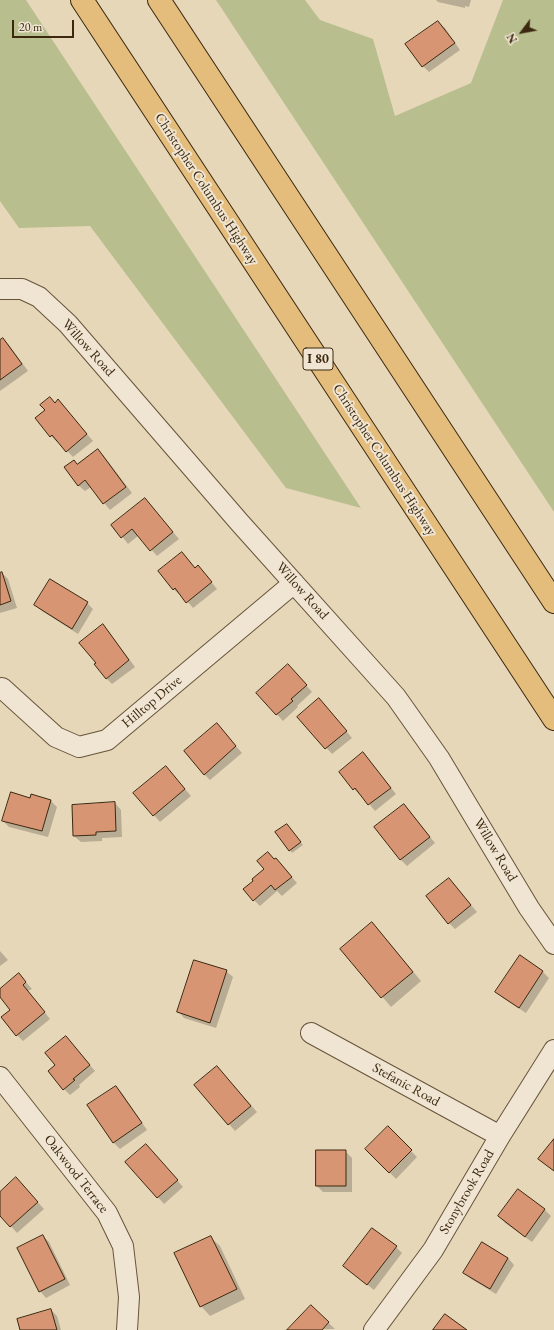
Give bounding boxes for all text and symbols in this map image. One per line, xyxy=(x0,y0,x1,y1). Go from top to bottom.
scale bar xyxy=(14,12,76,38)
north arrow xyxy=(502,12,542,52)
text: 20 m xyxy=(19,19,42,35)
text: N xyxy=(504,31,520,46)
street label: Christopher Columbus Highway xyxy=(151,110,261,268)
street label: Willow Road xyxy=(58,316,118,380)
road number: I 80 xyxy=(303,348,333,370)
street label: Christopher Columbus Highway xyxy=(329,381,439,539)
street label: Willow Road xyxy=(272,559,332,623)
street label: Hilltop Drive xyxy=(119,672,185,732)
street label: Willow Road xyxy=(469,815,521,885)
street label: Stefanic Road xyxy=(369,1060,443,1110)
street label: Oakwood Terrace xyxy=(40,1131,112,1217)
street label: Stonybrook Road xyxy=(436,1147,498,1237)

